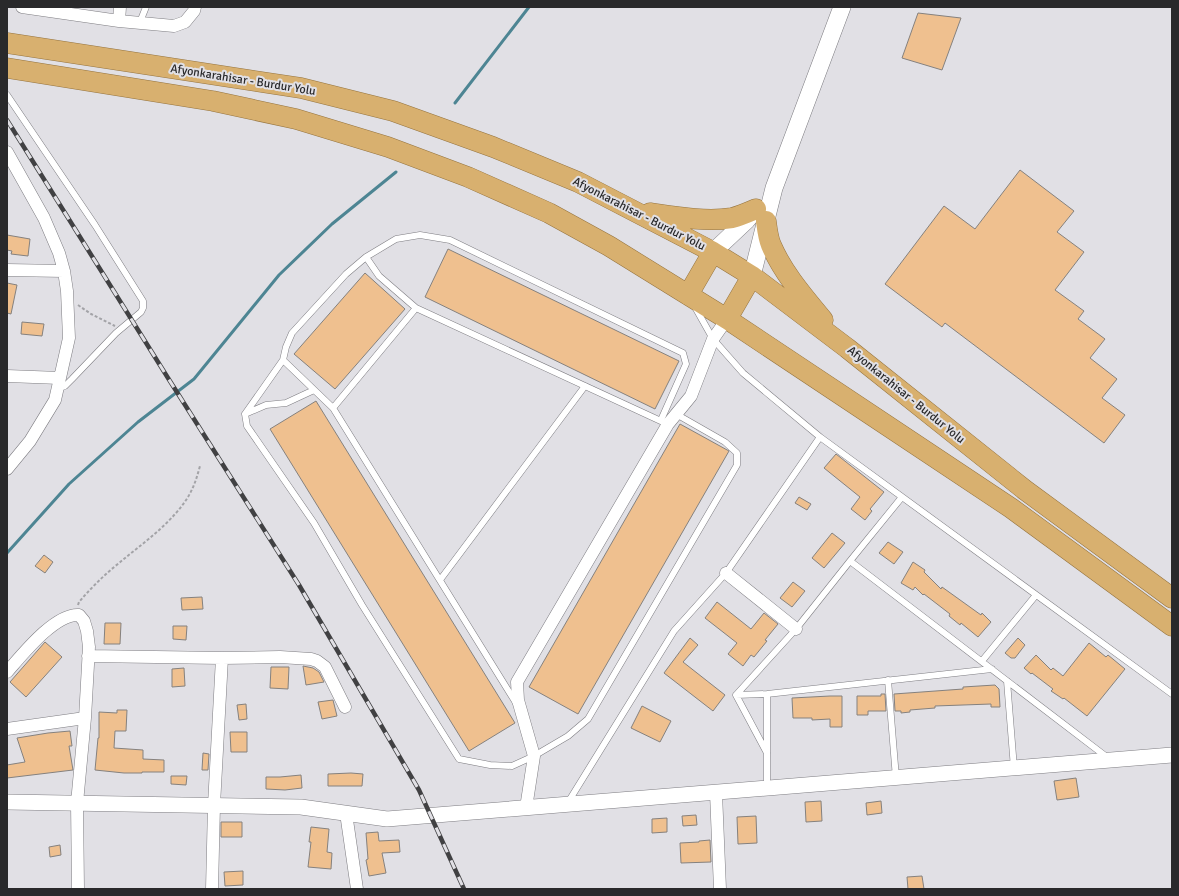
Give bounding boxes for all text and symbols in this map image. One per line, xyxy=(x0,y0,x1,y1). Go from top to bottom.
street label: Afyonkarahisar - Burdur Yolu xyxy=(169,61,317,99)
street label: Afyonkarahisar - Burdur Yolu xyxy=(570,174,708,254)
street label: Afyonkarahisar - Burdur Yolu xyxy=(844,343,968,447)

